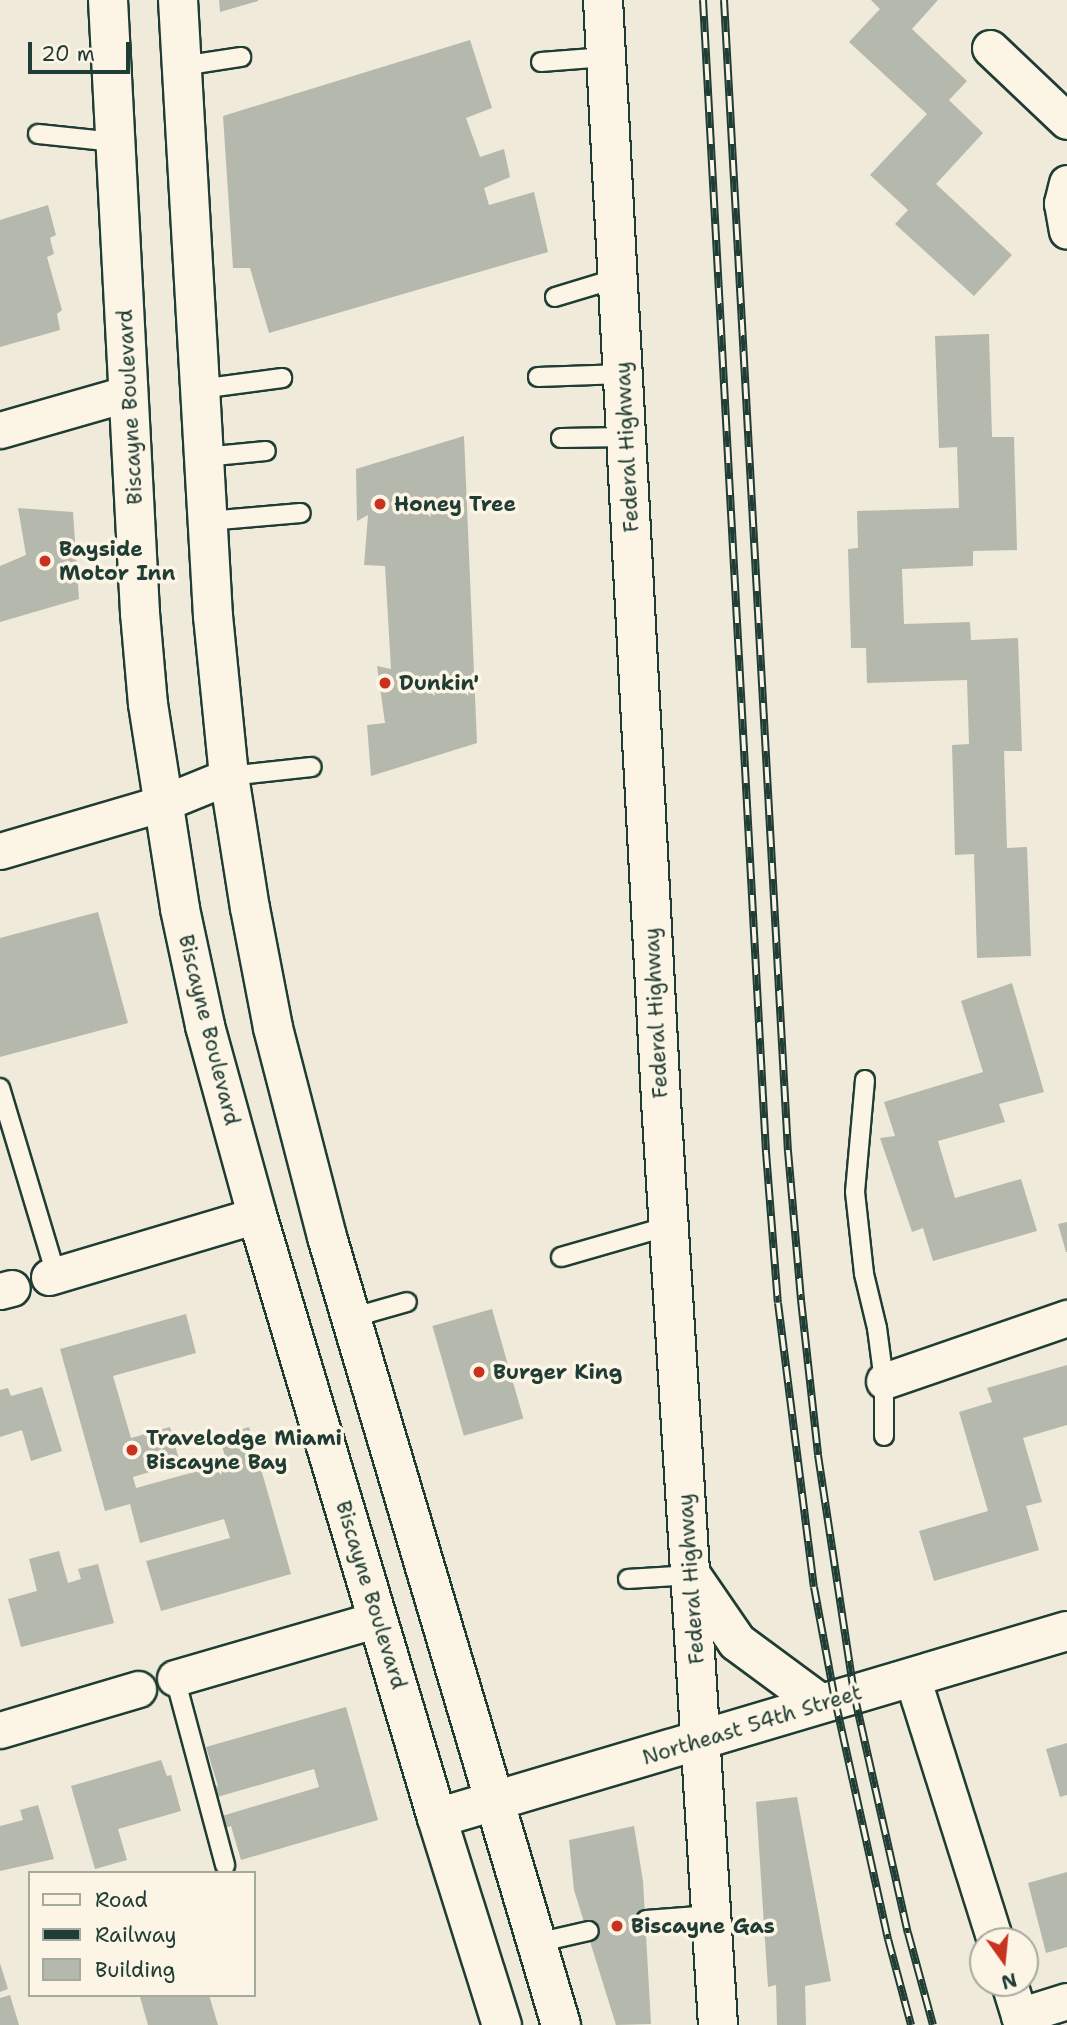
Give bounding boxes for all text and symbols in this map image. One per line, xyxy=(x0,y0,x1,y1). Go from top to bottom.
scale bar xyxy=(32,28,133,72)
text: 20 m xyxy=(41,40,95,68)
street label: Biscayne Boulevard xyxy=(112,309,148,505)
street label: Federal Highway xyxy=(610,361,644,533)
place label: Honey Tree xyxy=(394,491,516,517)
marker: Honey Tree xyxy=(372,496,388,512)
place label: Bayside Motor Inn xyxy=(59,536,175,586)
marker: Bayside Motor Inn xyxy=(37,553,53,569)
place label: Dunkin' xyxy=(399,670,479,696)
marker: Dunkin' xyxy=(377,675,393,691)
street label: Federal Highway xyxy=(639,927,673,1099)
street label: Biscayne Boulevard xyxy=(173,932,245,1128)
place label: Burger King xyxy=(493,1359,622,1385)
marker: Burger King xyxy=(471,1364,487,1380)
place label: Travelodge Miami Biscayne Bay xyxy=(146,1425,342,1475)
marker: Travelodge Miami Biscayne Bay xyxy=(124,1442,140,1458)
street label: Federal Highway xyxy=(672,1493,710,1665)
street label: Biscayne Boulevard xyxy=(330,1498,412,1692)
street label: Northeast 54th Street xyxy=(639,1680,865,1770)
legend xyxy=(28,1871,256,1997)
text: Road xyxy=(95,1886,148,1914)
place label: Biscayne Gas xyxy=(631,1913,775,1939)
marker: Biscayne Gas xyxy=(609,1918,625,1934)
text: Railway xyxy=(95,1921,177,1949)
north arrow xyxy=(969,1927,1039,1997)
text: Building xyxy=(95,1956,175,1984)
text: N xyxy=(999,1967,1020,1995)

